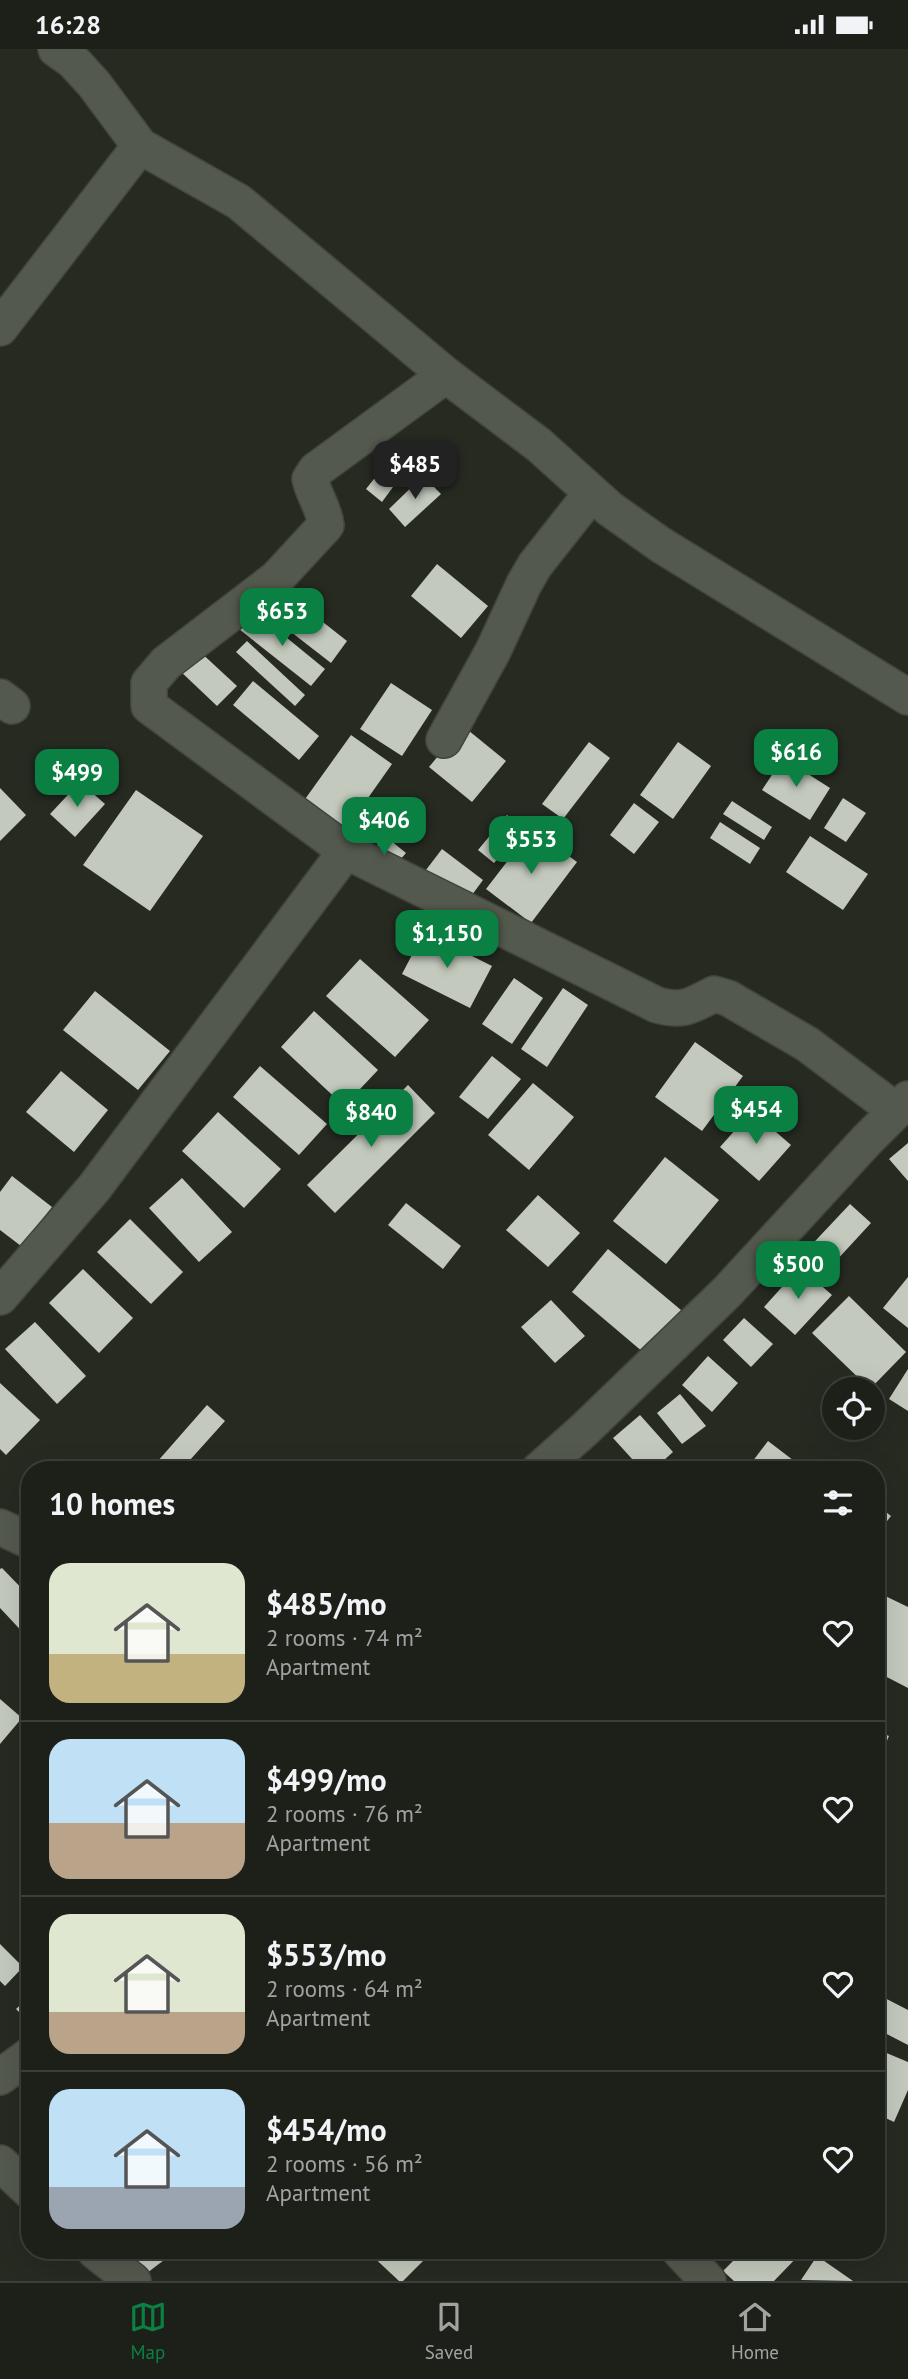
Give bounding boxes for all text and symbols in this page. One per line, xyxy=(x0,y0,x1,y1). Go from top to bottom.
text: 16:28 xyxy=(35,8,101,41)
pin: $485 xyxy=(374,441,456,501)
text: $485 xyxy=(389,449,441,478)
pin: $653 xyxy=(241,589,323,648)
text: $653 xyxy=(256,596,308,625)
pin: $616 xyxy=(755,729,837,789)
text: $616 xyxy=(770,737,822,766)
pin: $499 xyxy=(36,749,118,809)
text: $499 xyxy=(51,757,103,786)
pin: $406 xyxy=(343,797,425,857)
text: $406 xyxy=(358,805,410,834)
pin: $553 xyxy=(490,817,572,876)
text: $553 xyxy=(505,824,557,853)
pin: $1,150 xyxy=(390,911,504,970)
text: $1,150 xyxy=(411,918,483,947)
pin: $454 xyxy=(715,1087,797,1146)
pin: $840 xyxy=(330,1089,412,1149)
text: $454 xyxy=(730,1094,782,1123)
text: $840 xyxy=(345,1097,397,1126)
pin: $500 xyxy=(757,1241,839,1301)
text: $500 xyxy=(772,1249,824,1278)
map controls xyxy=(822,1377,885,1440)
button: locate xyxy=(822,1377,885,1440)
text: 10 homes xyxy=(49,1484,175,1523)
icon: filters xyxy=(819,1484,857,1522)
text: $485/mo xyxy=(266,1584,387,1623)
icon: home xyxy=(105,1591,189,1675)
icon: heart xyxy=(819,1614,857,1652)
text: 2 rooms · 74 m² xyxy=(266,1623,423,1652)
text: Apartment xyxy=(266,1652,370,1681)
text: $499/mo xyxy=(266,1760,387,1799)
icon: home xyxy=(105,1767,189,1851)
icon: heart xyxy=(819,1790,857,1828)
text: 2 rooms · 76 m² xyxy=(266,1799,423,1828)
text: Apartment xyxy=(266,1828,370,1857)
text: $553/mo xyxy=(266,1935,387,1974)
icon: home xyxy=(105,1942,189,2026)
icon: heart xyxy=(819,1965,857,2003)
text: 2 rooms · 64 m² xyxy=(266,1974,423,2003)
text: Apartment xyxy=(266,2003,370,2032)
text: $454/mo xyxy=(266,2110,387,2149)
icon: home xyxy=(105,2117,189,2201)
icon: heart xyxy=(819,2140,857,2178)
text: 2 rooms · 56 m² xyxy=(266,2149,423,2178)
text: Apartment xyxy=(266,2178,370,2207)
tab: Map xyxy=(129,2298,167,2364)
tab: Saved xyxy=(425,2298,473,2364)
tab: Home xyxy=(731,2298,779,2364)

